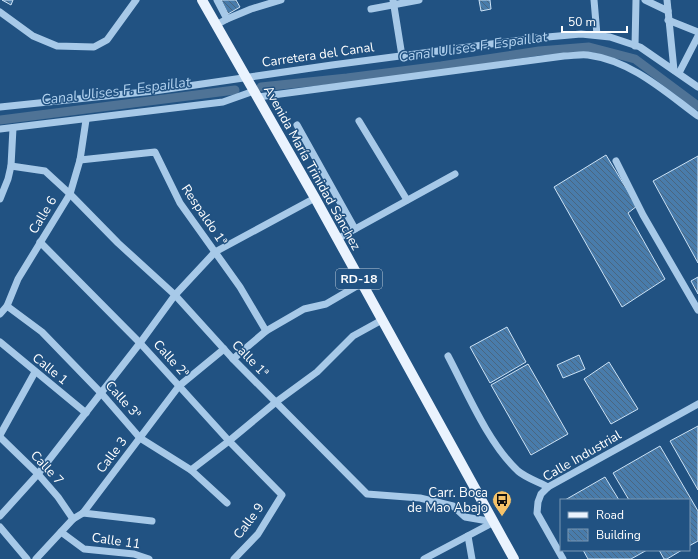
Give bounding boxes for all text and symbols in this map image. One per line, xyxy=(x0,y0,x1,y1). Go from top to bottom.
scale bar xyxy=(562,8,627,34)
text: 50 m xyxy=(568,14,596,30)
water label: Canal Ulises F. Espaillat xyxy=(397,27,550,67)
street label: Carretera del Canal xyxy=(261,38,375,72)
water label: Canal Ulises F. Espaillat xyxy=(40,72,193,110)
street label: Avenida María Trinidad Sánchez xyxy=(259,82,365,254)
street label: Respaldo 1ª xyxy=(177,181,231,249)
street label: Calle 6 xyxy=(25,193,61,237)
road number: RD-18 xyxy=(336,269,382,289)
street label: Calle 2ª xyxy=(149,336,193,382)
street label: Calle 1ª xyxy=(228,336,272,382)
street label: Calle 1 xyxy=(28,349,72,389)
street label: Calle 3ª xyxy=(101,377,145,423)
street label: Calle Industrial xyxy=(539,426,625,486)
street label: Calle 3 xyxy=(92,433,132,477)
street label: Calle 7 xyxy=(26,447,68,489)
place label: Carr. Boca de Mao Abajo xyxy=(407,484,488,517)
bus stop icon: Carr. Boca de Mao Abajo xyxy=(491,489,513,517)
street label: Calle 9 xyxy=(229,499,269,543)
legend xyxy=(560,499,690,551)
text: Road xyxy=(596,507,624,523)
text: Building xyxy=(596,527,641,543)
street label: Calle 11 xyxy=(91,529,141,553)

